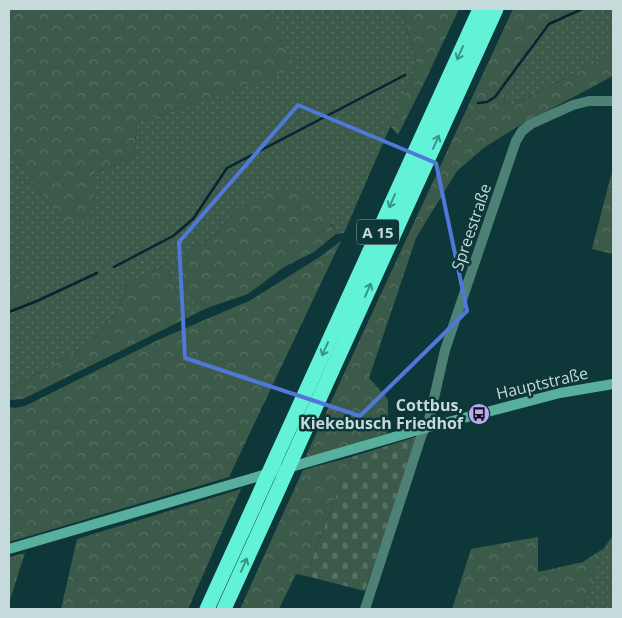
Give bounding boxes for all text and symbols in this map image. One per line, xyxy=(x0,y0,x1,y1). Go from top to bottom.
one-way arrow xyxy=(454,45,464,60)
one-way arrow xyxy=(431,135,441,150)
street label: Spreestraße xyxy=(446,180,496,273)
one-way arrow xyxy=(387,193,397,208)
road number: A 15 xyxy=(357,220,399,244)
one-way arrow xyxy=(364,283,374,298)
one-way arrow xyxy=(320,341,330,356)
street label: Hauptstraße xyxy=(494,362,590,404)
place label: Cottbus, Kiekebusch Friedhof xyxy=(300,394,464,434)
bus stop icon: Cottbus, Kiekebusch Friedhof xyxy=(467,402,491,426)
one-way arrow xyxy=(240,558,250,573)

